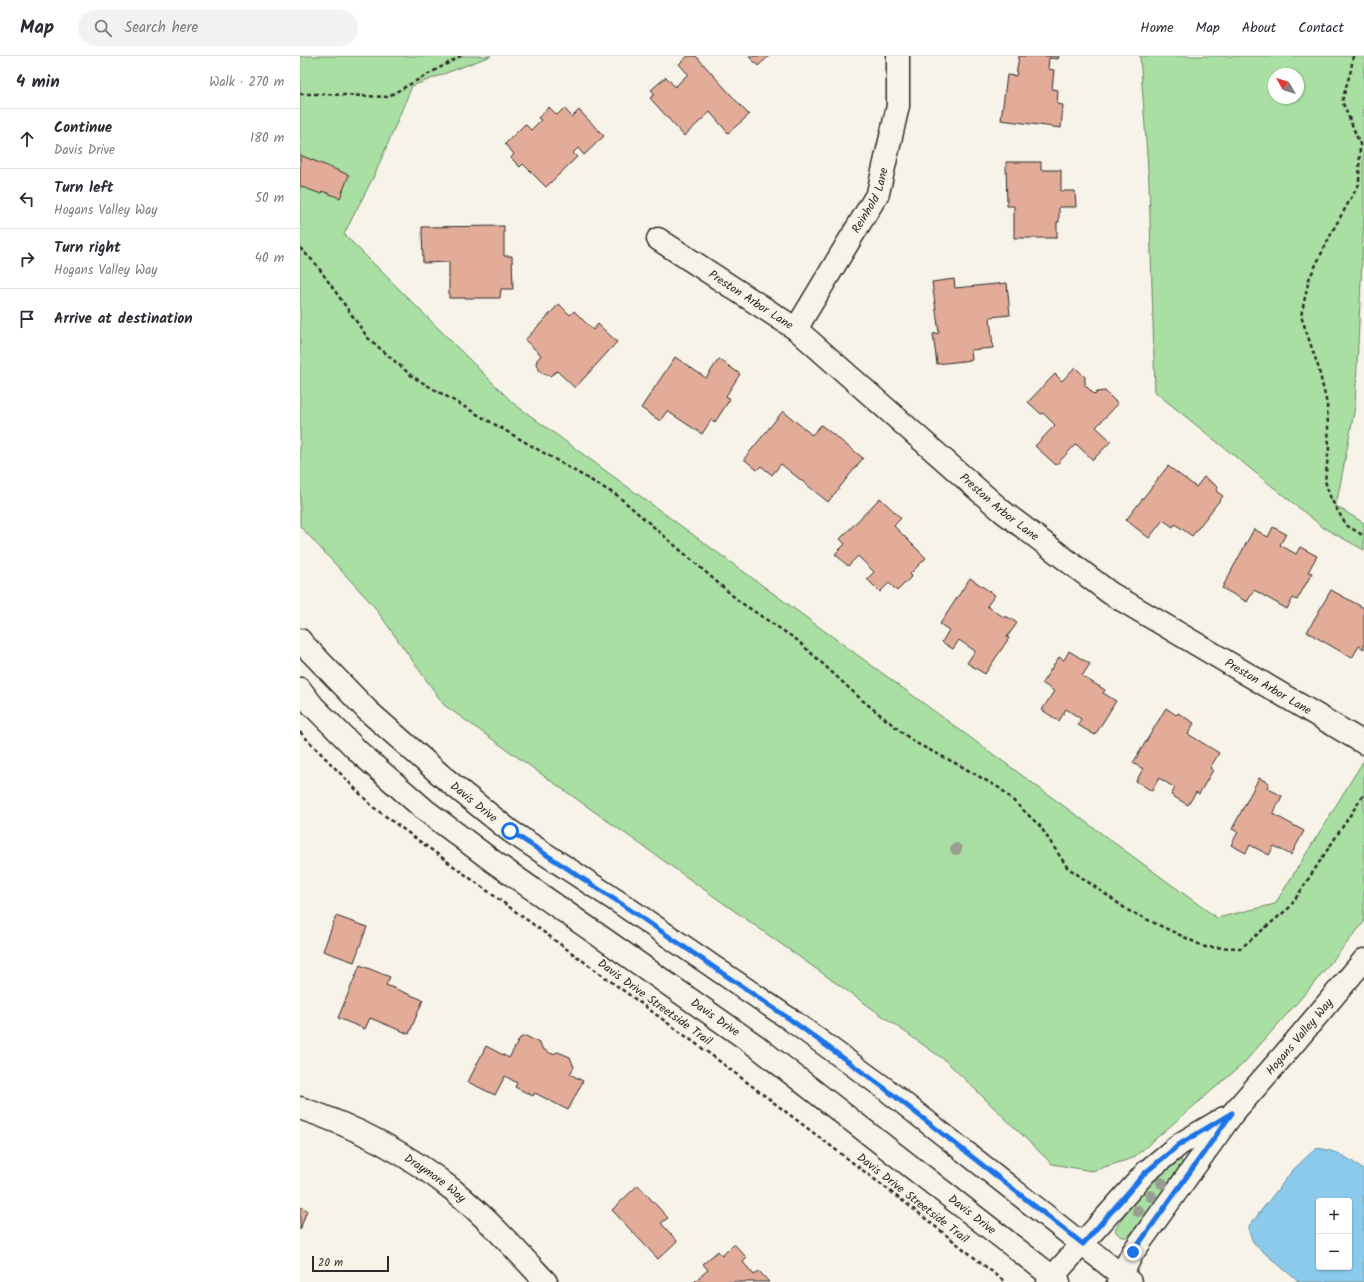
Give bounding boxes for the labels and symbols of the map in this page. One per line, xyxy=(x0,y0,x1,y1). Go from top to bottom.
north arrow xyxy=(1268,68,1304,104)
street label: Reinhold Lane xyxy=(847,165,894,237)
street label: Preston Arbor Lane xyxy=(704,265,798,335)
street label: Preston Arbor Lane xyxy=(955,469,1043,546)
street label: Preston Arbor Lane xyxy=(1221,654,1316,720)
street label: Davis Drive xyxy=(446,777,502,828)
route start xyxy=(501,822,519,840)
street label: Davis Drive Streetside Trail xyxy=(595,956,715,1048)
street label: Hogans Valley Way xyxy=(1261,994,1338,1079)
street label: Davis Drive xyxy=(688,995,742,1039)
street label: Draymore Way xyxy=(400,1149,471,1208)
street label: Davis Drive Streetside Trail xyxy=(854,1150,972,1246)
street label: Davis Drive xyxy=(945,1191,999,1237)
route end xyxy=(1124,1243,1142,1261)
scale bar xyxy=(312,1254,389,1273)

